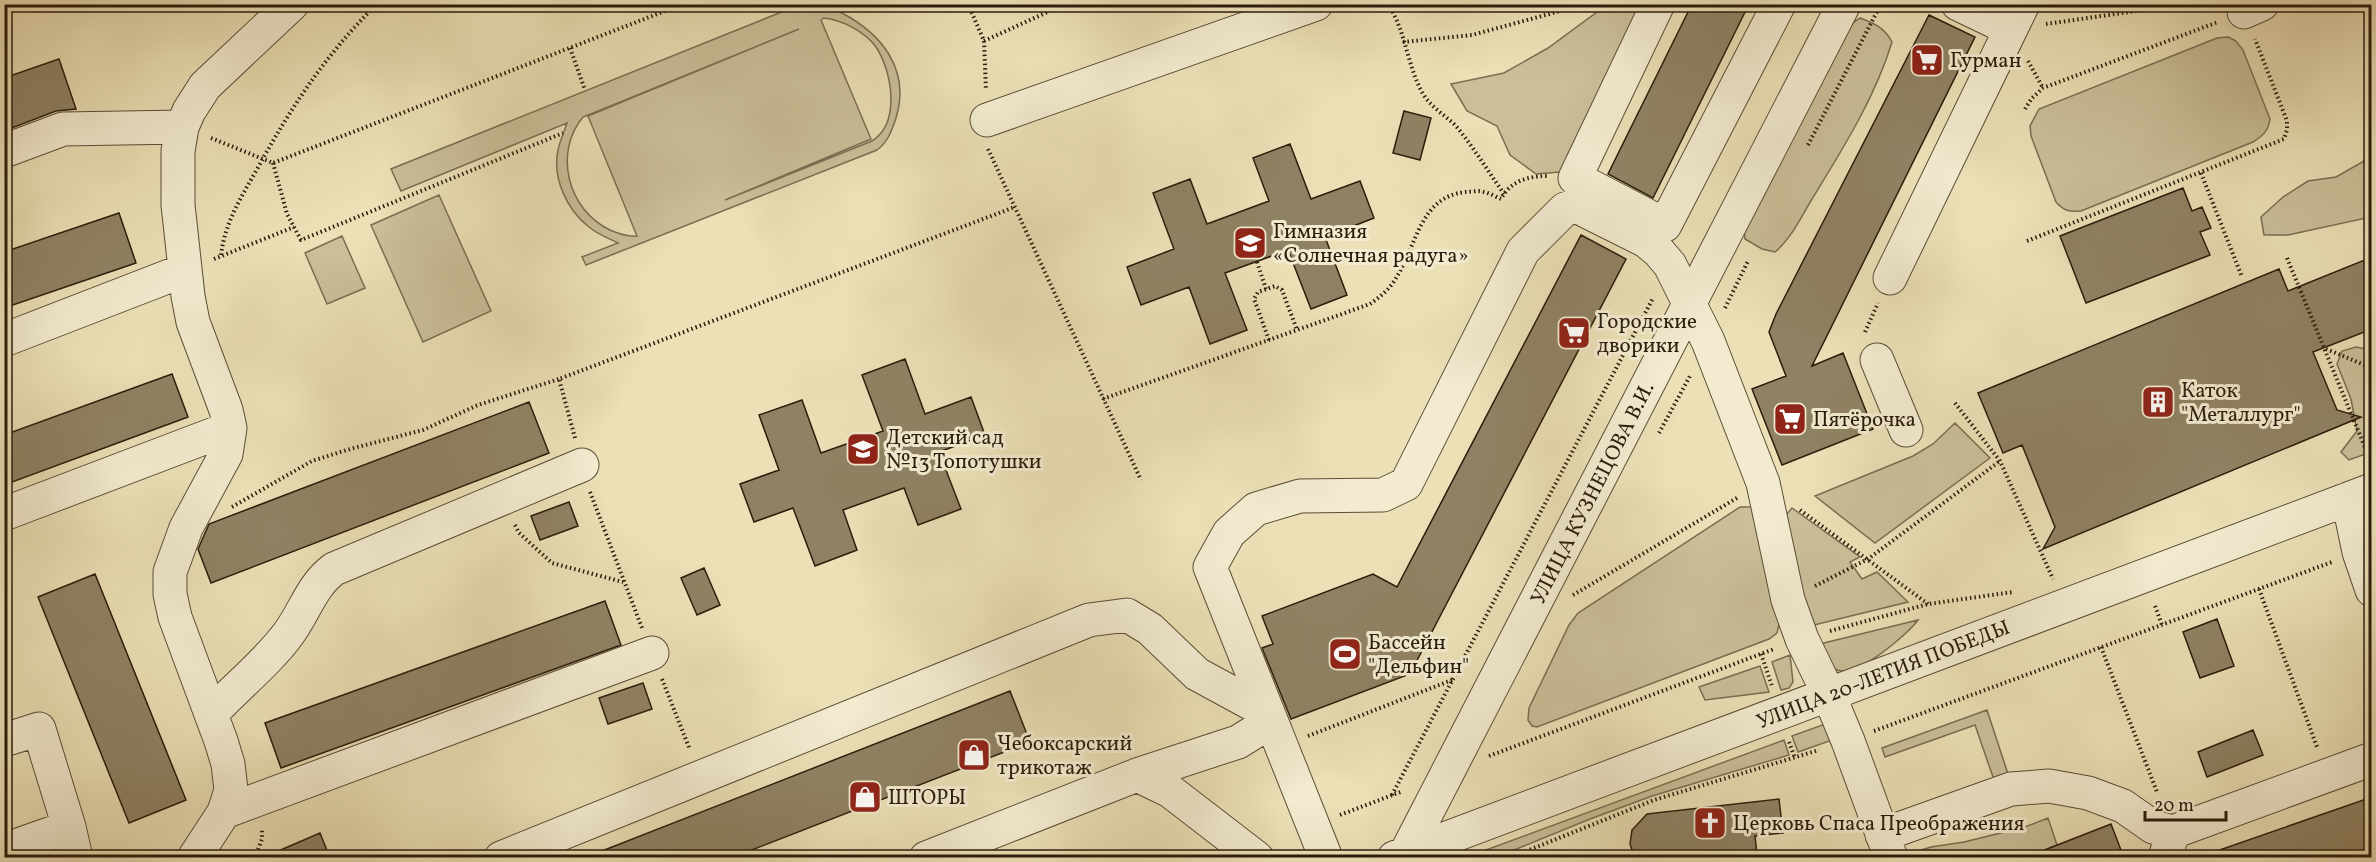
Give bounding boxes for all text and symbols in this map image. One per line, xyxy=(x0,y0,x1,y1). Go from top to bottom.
supermarket icon: Гурман xyxy=(1909,42,1945,78)
place label: Гурман xyxy=(1950,47,2022,76)
place label: Гимназия «Солнечная радуга» xyxy=(1273,218,1469,271)
school or university icon: Гимназия «Солнечная радуга» xyxy=(1232,225,1268,261)
place label: Городские дворики xyxy=(1597,308,1697,361)
supermarket icon: Городские дворики xyxy=(1556,315,1592,351)
street label: УЛИЦА КУЗНЕЦОВА В.И. xyxy=(1524,377,1662,610)
place label: Каток "Металлург" xyxy=(2181,377,2301,430)
building icon: Каток "Металлург" xyxy=(2140,384,2176,420)
supermarket icon: Пятёрочка xyxy=(1772,401,1808,437)
place label: Пятёрочка xyxy=(1813,406,1916,435)
place label: Детский сад №13 Топотушки xyxy=(886,424,1042,477)
school or university icon: Детский сад №13 Топотушки xyxy=(845,431,881,467)
street label: УЛИЦА 20-ЛЕТИЯ ПОБЕДЫ xyxy=(1753,614,2014,737)
place label: Бассейн "Дельфин" xyxy=(1368,629,1469,682)
sports icon: Бассейн "Дельфин" xyxy=(1327,636,1363,672)
place label: Чебоксарский трикотаж xyxy=(997,730,1132,783)
shop icon: Чебоксарский трикотаж xyxy=(956,737,992,773)
shop icon: ШТОРЫ xyxy=(847,779,883,815)
place label: ШТОРЫ xyxy=(888,784,966,813)
scale bar xyxy=(2145,784,2226,822)
text: 20 m xyxy=(2154,794,2194,819)
church icon: Церковь Спаса Преображения xyxy=(1692,805,1728,841)
place label: Церковь Спаса Преображения xyxy=(1733,810,2025,839)

